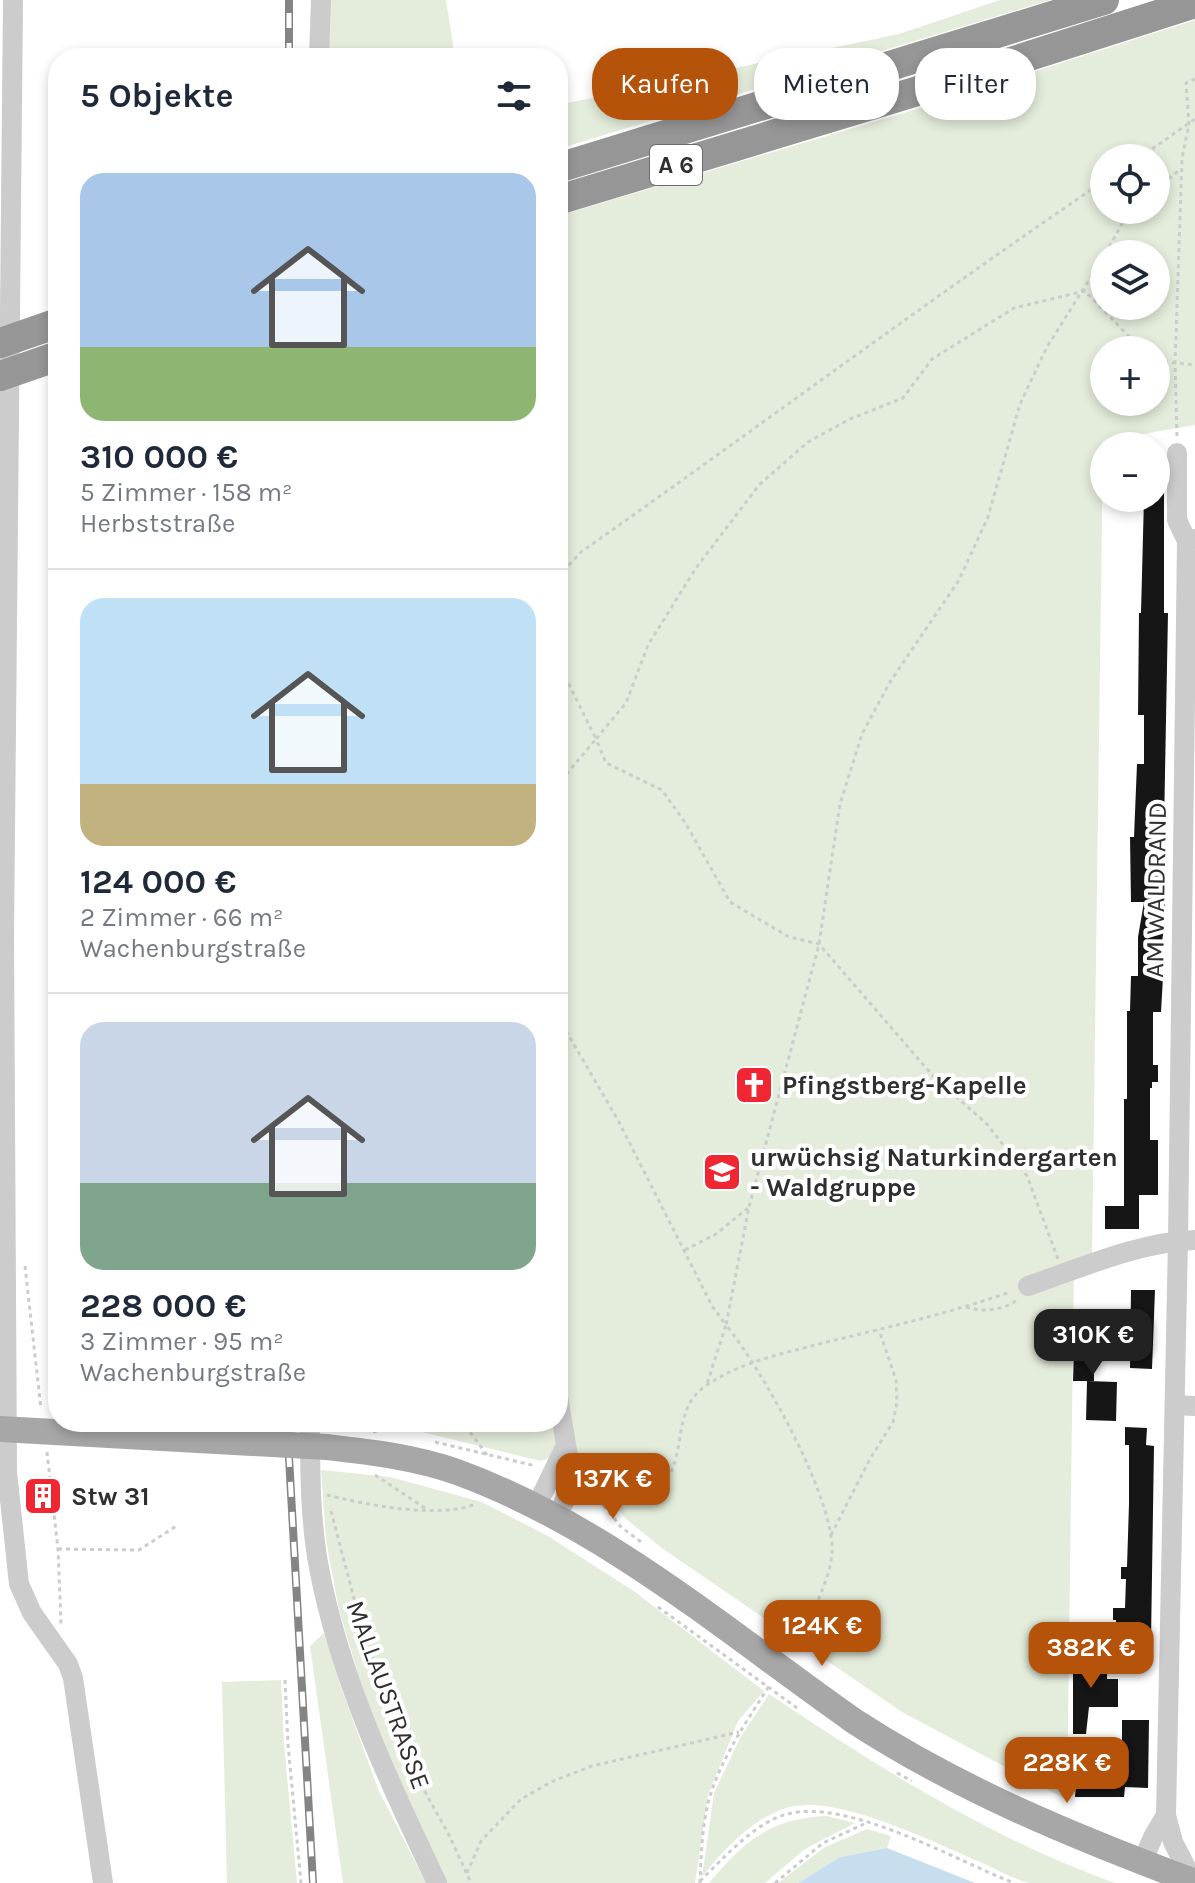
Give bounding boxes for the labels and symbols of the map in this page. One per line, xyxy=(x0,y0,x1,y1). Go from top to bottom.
road number: A 6 xyxy=(650,145,702,185)
street label: AM WALDRAND xyxy=(1139,802,1173,978)
church icon: Pfingstberg-Kapelle xyxy=(733,1064,775,1106)
place label: Pfingstberg-Kapelle xyxy=(782,1070,1027,1101)
place label: urwüchsig Naturkindergarten - Waldgruppe xyxy=(750,1142,1118,1203)
school or university icon: urwüchsig Naturkindergarten - Waldgruppe xyxy=(701,1151,743,1193)
pin: 310K € xyxy=(1028,1309,1158,1377)
pin: 137K € xyxy=(548,1453,678,1521)
building icon: Stw 31 xyxy=(22,1475,64,1517)
place label: Stw 31 xyxy=(71,1481,150,1512)
street label: MALLAUSTRASSE xyxy=(339,1596,437,1794)
pin: 124K € xyxy=(757,1600,887,1668)
pin: 382K € xyxy=(1026,1622,1156,1690)
pin: 228K € xyxy=(1002,1737,1132,1805)

